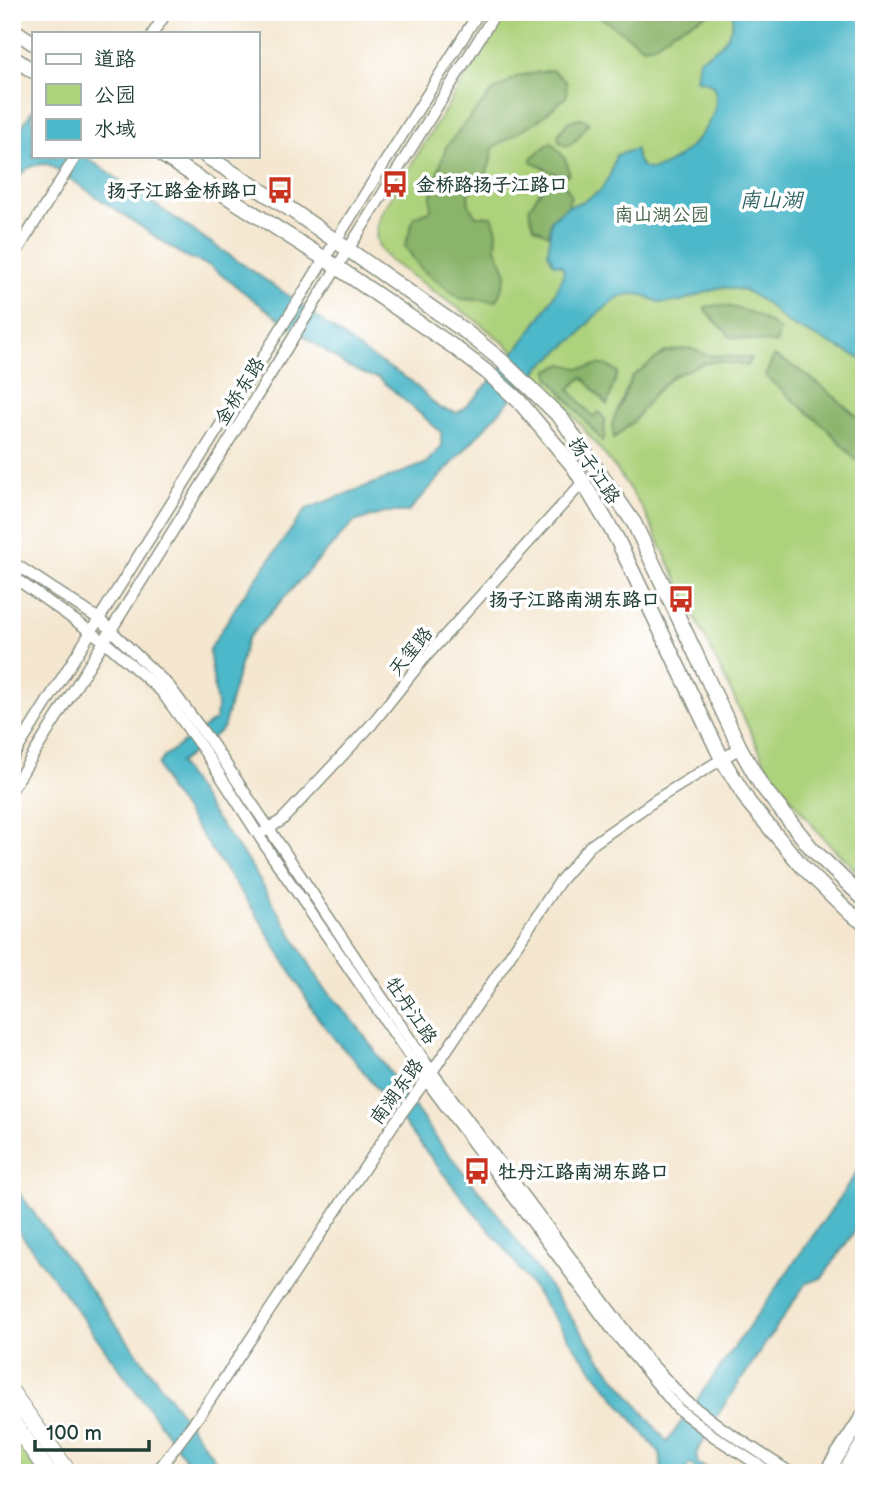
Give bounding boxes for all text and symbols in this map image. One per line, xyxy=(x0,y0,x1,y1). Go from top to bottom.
legend xyxy=(32,32,259,158)
text: 道路 xyxy=(94,47,136,72)
text: 公园 xyxy=(94,83,136,108)
text: 水域 xyxy=(94,117,136,142)
bus stop icon: 金桥路扬子江路口 xyxy=(380,169,410,199)
place label: 金桥路扬子江路口 xyxy=(416,174,568,197)
bus stop icon: 扬子江路金桥路口 xyxy=(265,175,295,205)
place label: 扬子江路金桥路口 xyxy=(107,180,259,203)
water label: 南山湖 xyxy=(740,188,804,213)
park label: 南山湖公园 xyxy=(614,204,710,227)
street label: 金桥东路 xyxy=(210,353,270,430)
street label: 扬子江路 xyxy=(563,433,625,509)
bus stop icon: 扬子江路南湖东路口 xyxy=(666,584,696,614)
place label: 扬子江路南湖东路口 xyxy=(489,589,660,612)
street label: 天玺路 xyxy=(384,623,438,681)
street label: 牡丹江路 xyxy=(380,973,442,1049)
street label: 南湖东路 xyxy=(366,1054,429,1129)
bus stop icon: 牡丹江路南湖东路口 xyxy=(462,1156,492,1186)
place label: 牡丹江路南湖东路口 xyxy=(498,1161,669,1184)
scale bar xyxy=(35,1408,149,1452)
text: 100 m xyxy=(46,1421,102,1446)

